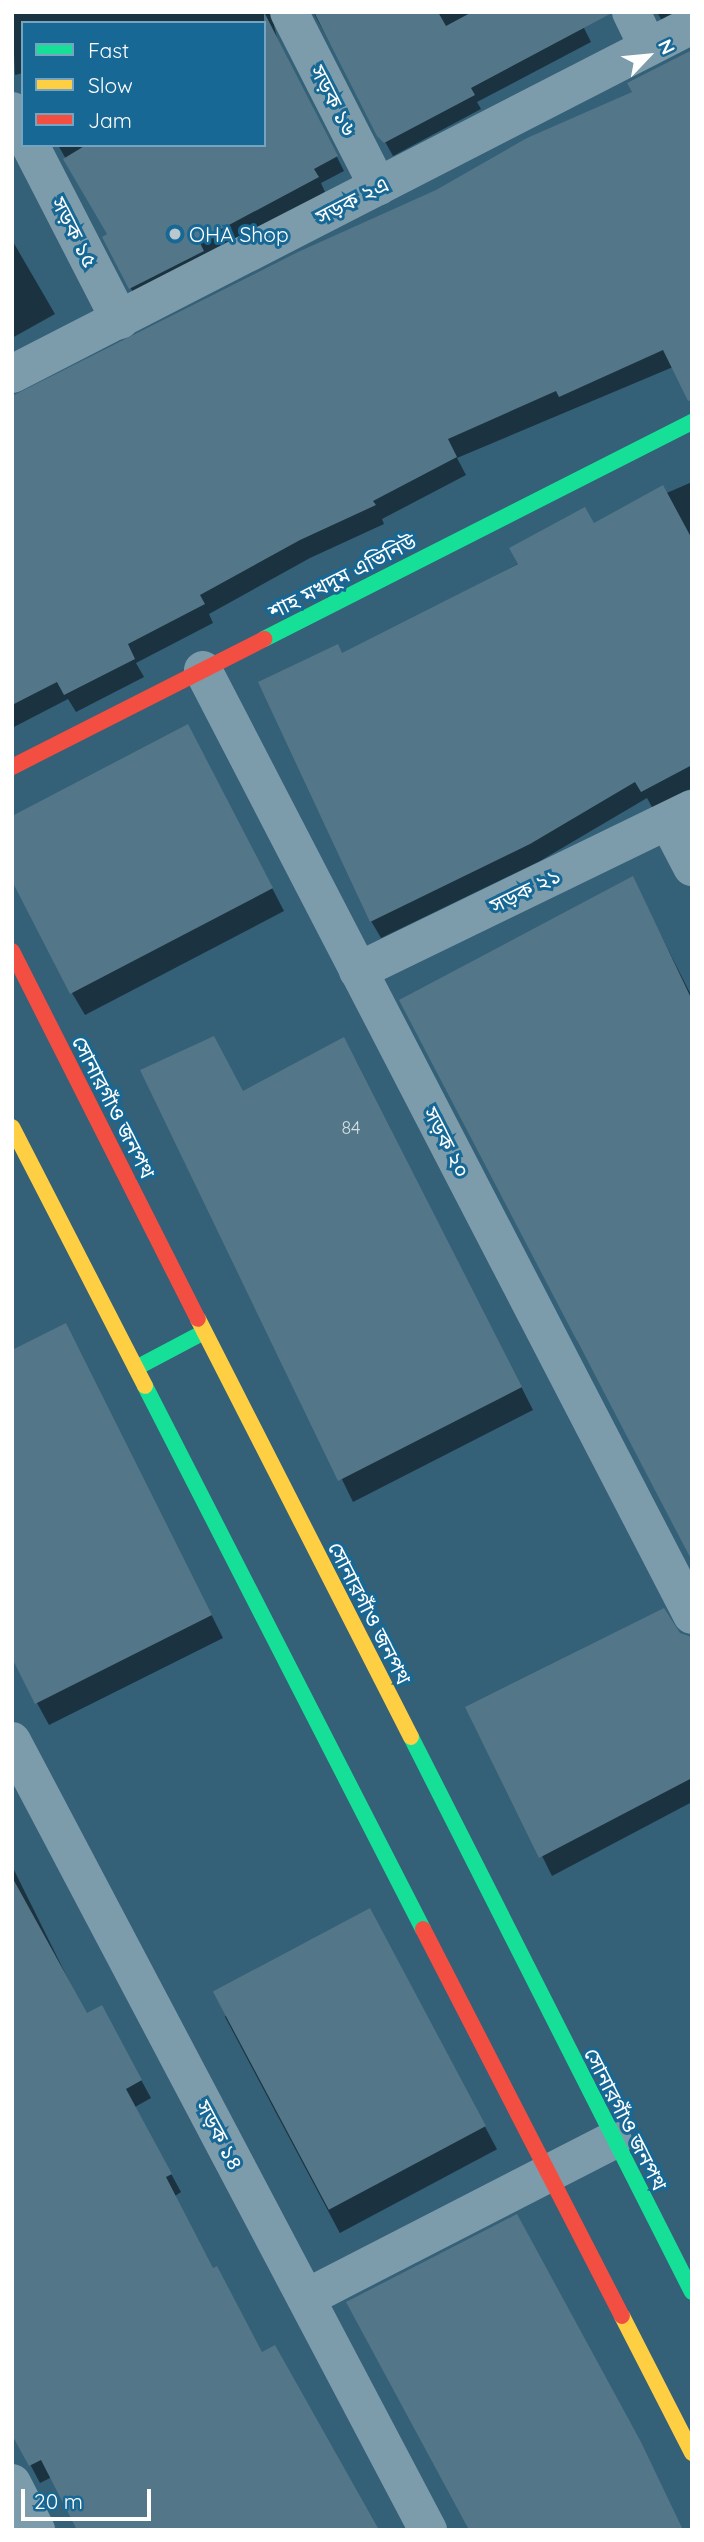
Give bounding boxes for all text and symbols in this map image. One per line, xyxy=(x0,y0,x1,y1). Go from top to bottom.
legend xyxy=(21,21,266,147)
north arrow xyxy=(613,21,683,91)
text: N xyxy=(653,35,681,58)
text: Fast xyxy=(88,37,129,63)
street label: সড়ক ১৬ xyxy=(306,61,362,139)
text: Slow xyxy=(88,72,133,98)
text: Jam xyxy=(88,107,132,133)
street label: সড়ক ২এ xyxy=(311,171,393,229)
street label: সড়ক ১৫ xyxy=(47,193,103,271)
place label: OHA Shop xyxy=(189,221,289,247)
marker: OHA Shop xyxy=(167,226,183,242)
street label: শাহ মখদুম এভিনিউ xyxy=(264,528,420,624)
street label: সড়ক ২১ xyxy=(486,862,564,918)
street label: সোনারগাঁও জনপথ xyxy=(67,1031,161,1183)
street label: সড়ক ২০ xyxy=(419,1103,475,1181)
house number: 84 xyxy=(341,1117,361,1139)
street label: সোনারগাঁও জনপথ xyxy=(323,1537,417,1689)
street label: সোনারগাঁও জনপথ xyxy=(579,2043,673,2195)
street label: সড়ক ১৪ xyxy=(191,2096,249,2174)
scale bar xyxy=(24,2476,154,2520)
text: 20 m xyxy=(34,2488,83,2514)

